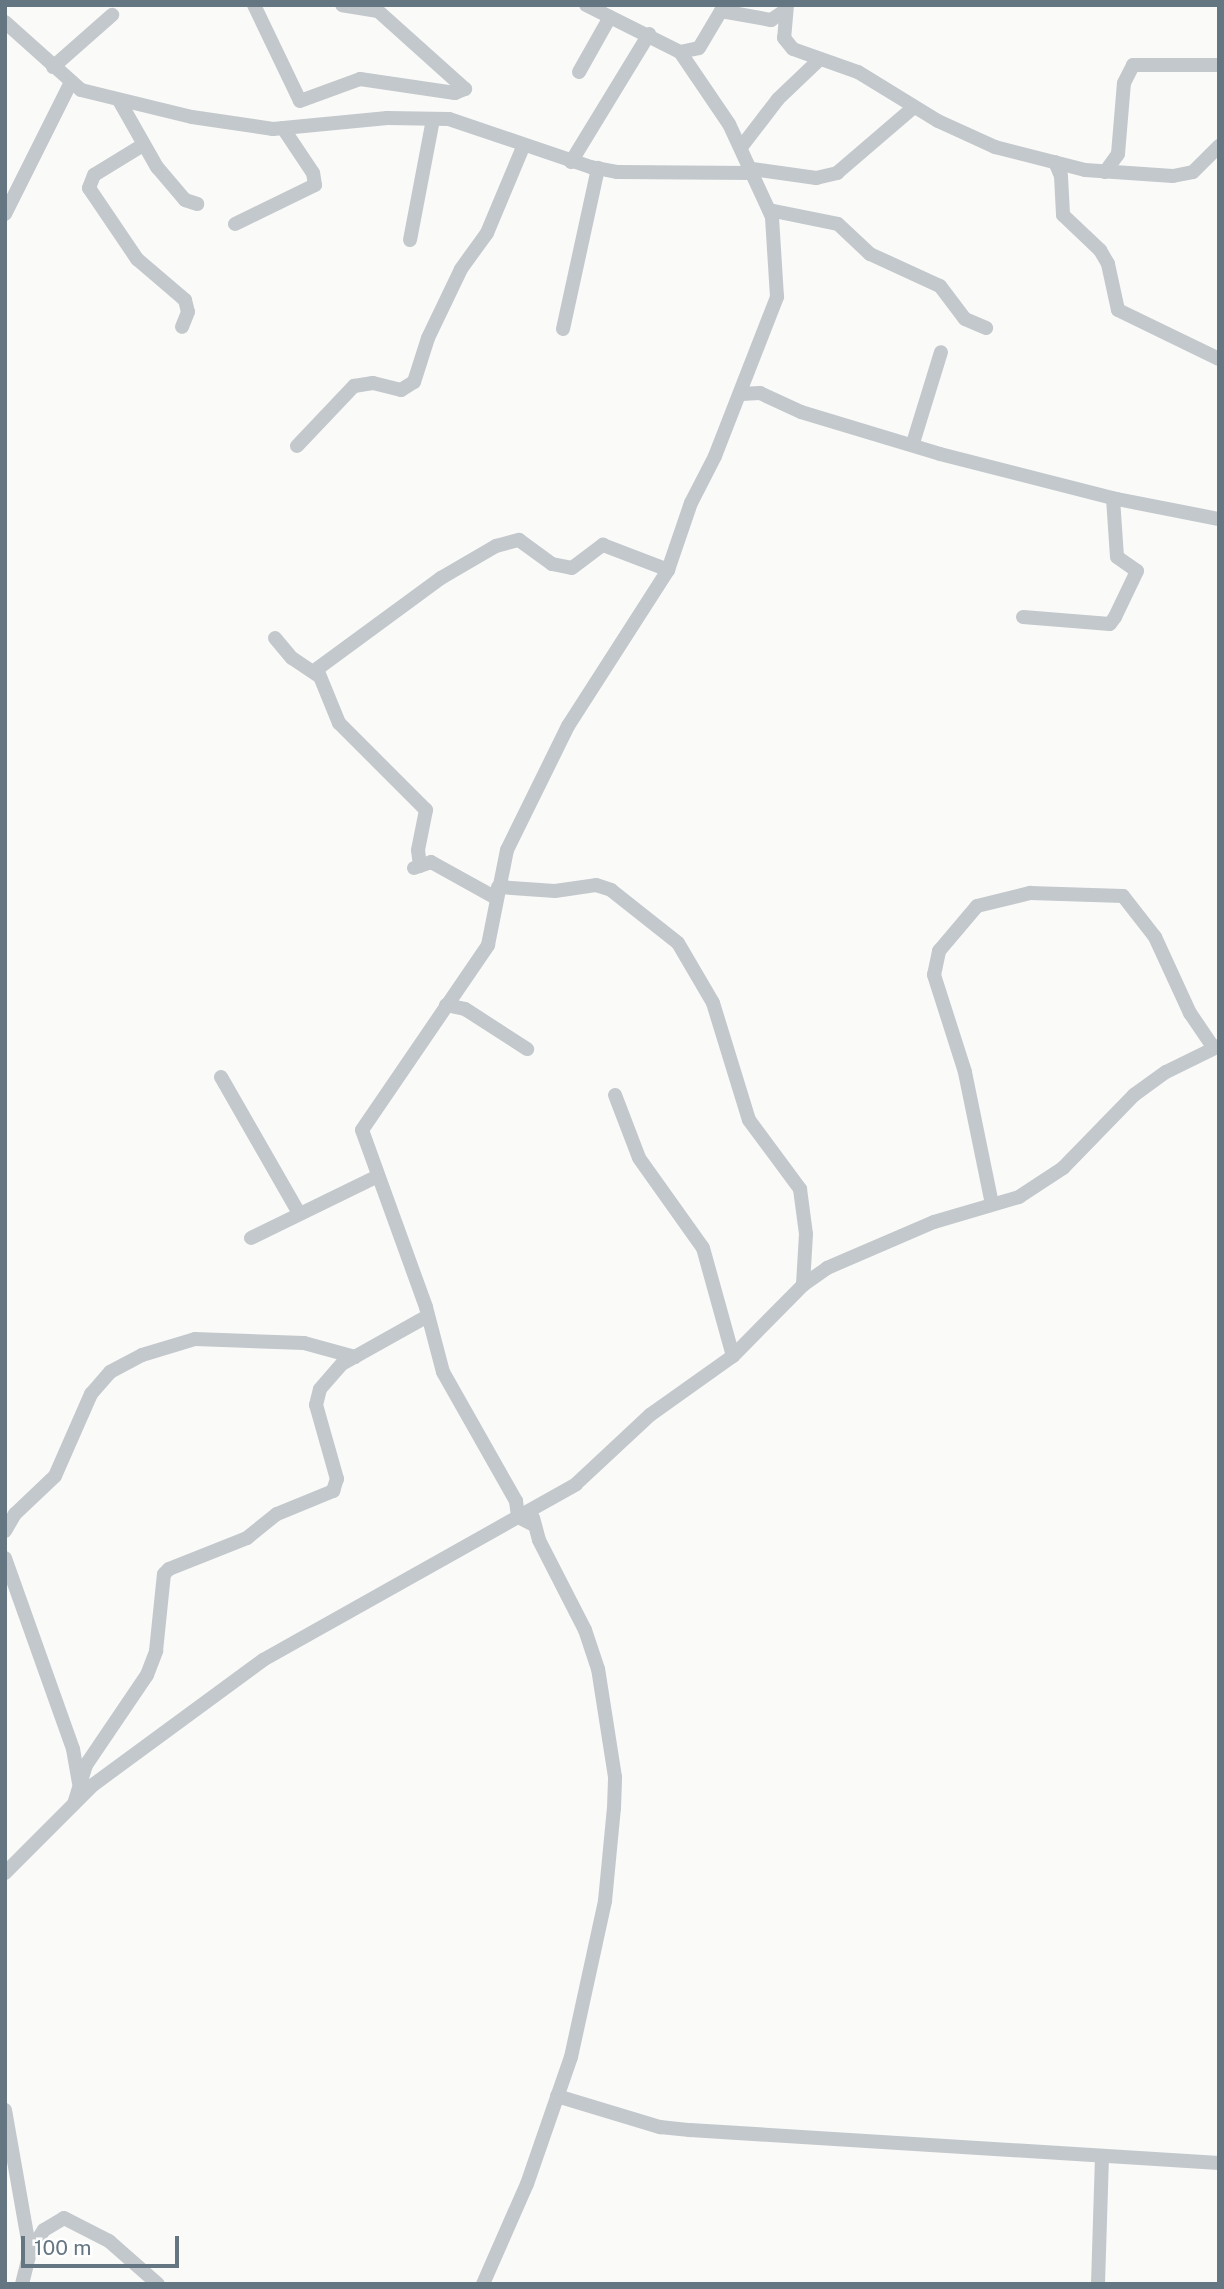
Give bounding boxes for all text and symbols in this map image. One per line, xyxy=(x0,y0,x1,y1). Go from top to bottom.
scale bar xyxy=(24,2222,182,2266)
text: 100 m xyxy=(34,2235,91,2260)

